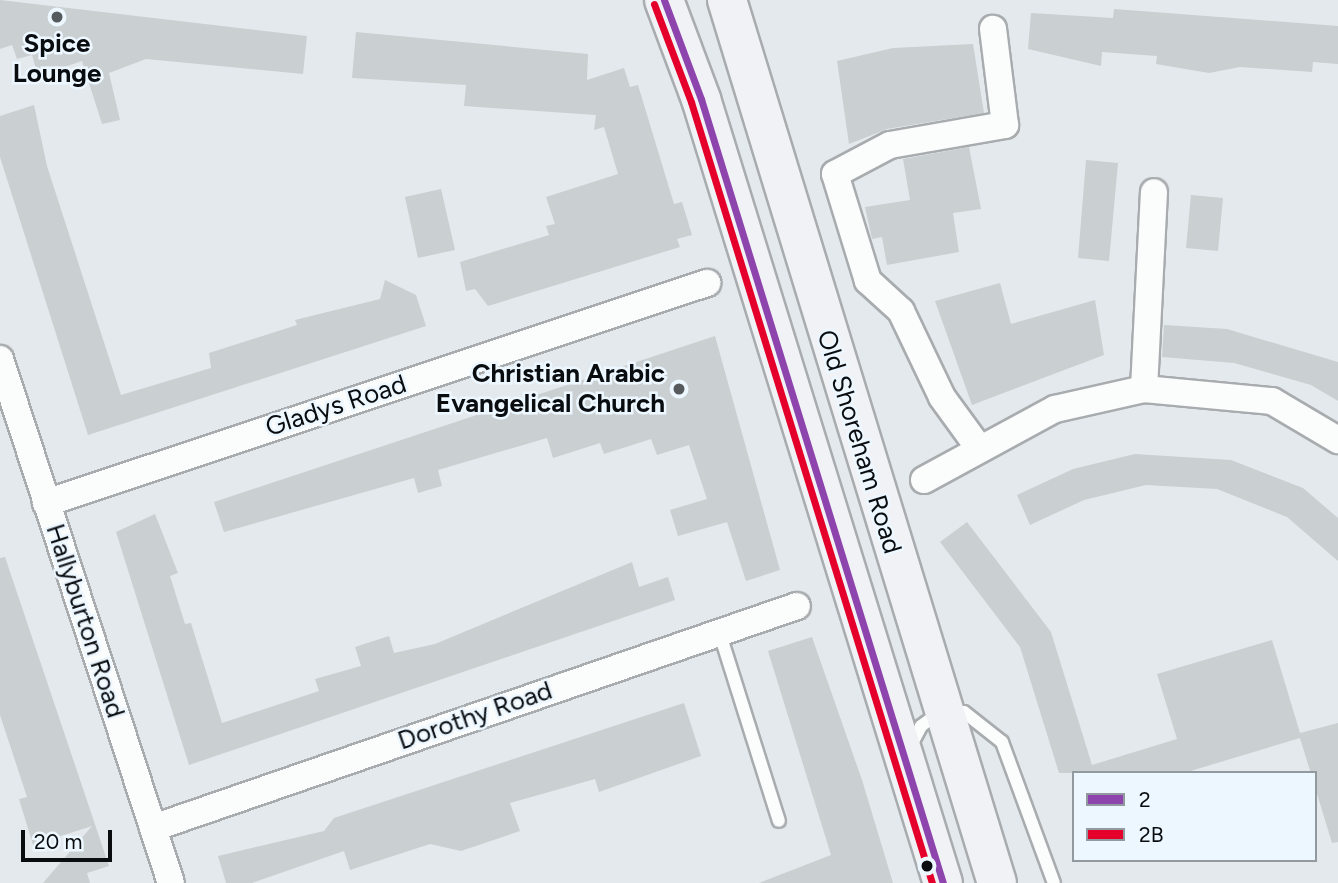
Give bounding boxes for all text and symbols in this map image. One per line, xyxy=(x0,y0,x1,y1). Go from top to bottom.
marker: Spice Lounge xyxy=(49,9,65,25)
place label: Spice Lounge xyxy=(13,28,101,90)
street label: Old Shoreham Road xyxy=(810,326,908,558)
place label: Christian Arabic Evangelical Church xyxy=(436,358,665,420)
street label: Gladys Road xyxy=(262,369,410,443)
marker: Christian Arabic Evangelical Church xyxy=(671,381,687,397)
street label: Hallyburton Road xyxy=(39,520,131,722)
street label: Dorothy Road xyxy=(394,675,556,757)
legend xyxy=(1072,771,1317,862)
text: 2 xyxy=(1139,787,1151,812)
scale bar xyxy=(24,816,116,860)
text: 2B xyxy=(1139,822,1164,847)
text: 20 m xyxy=(34,829,82,854)
unlabelled marker xyxy=(920,859,934,873)

